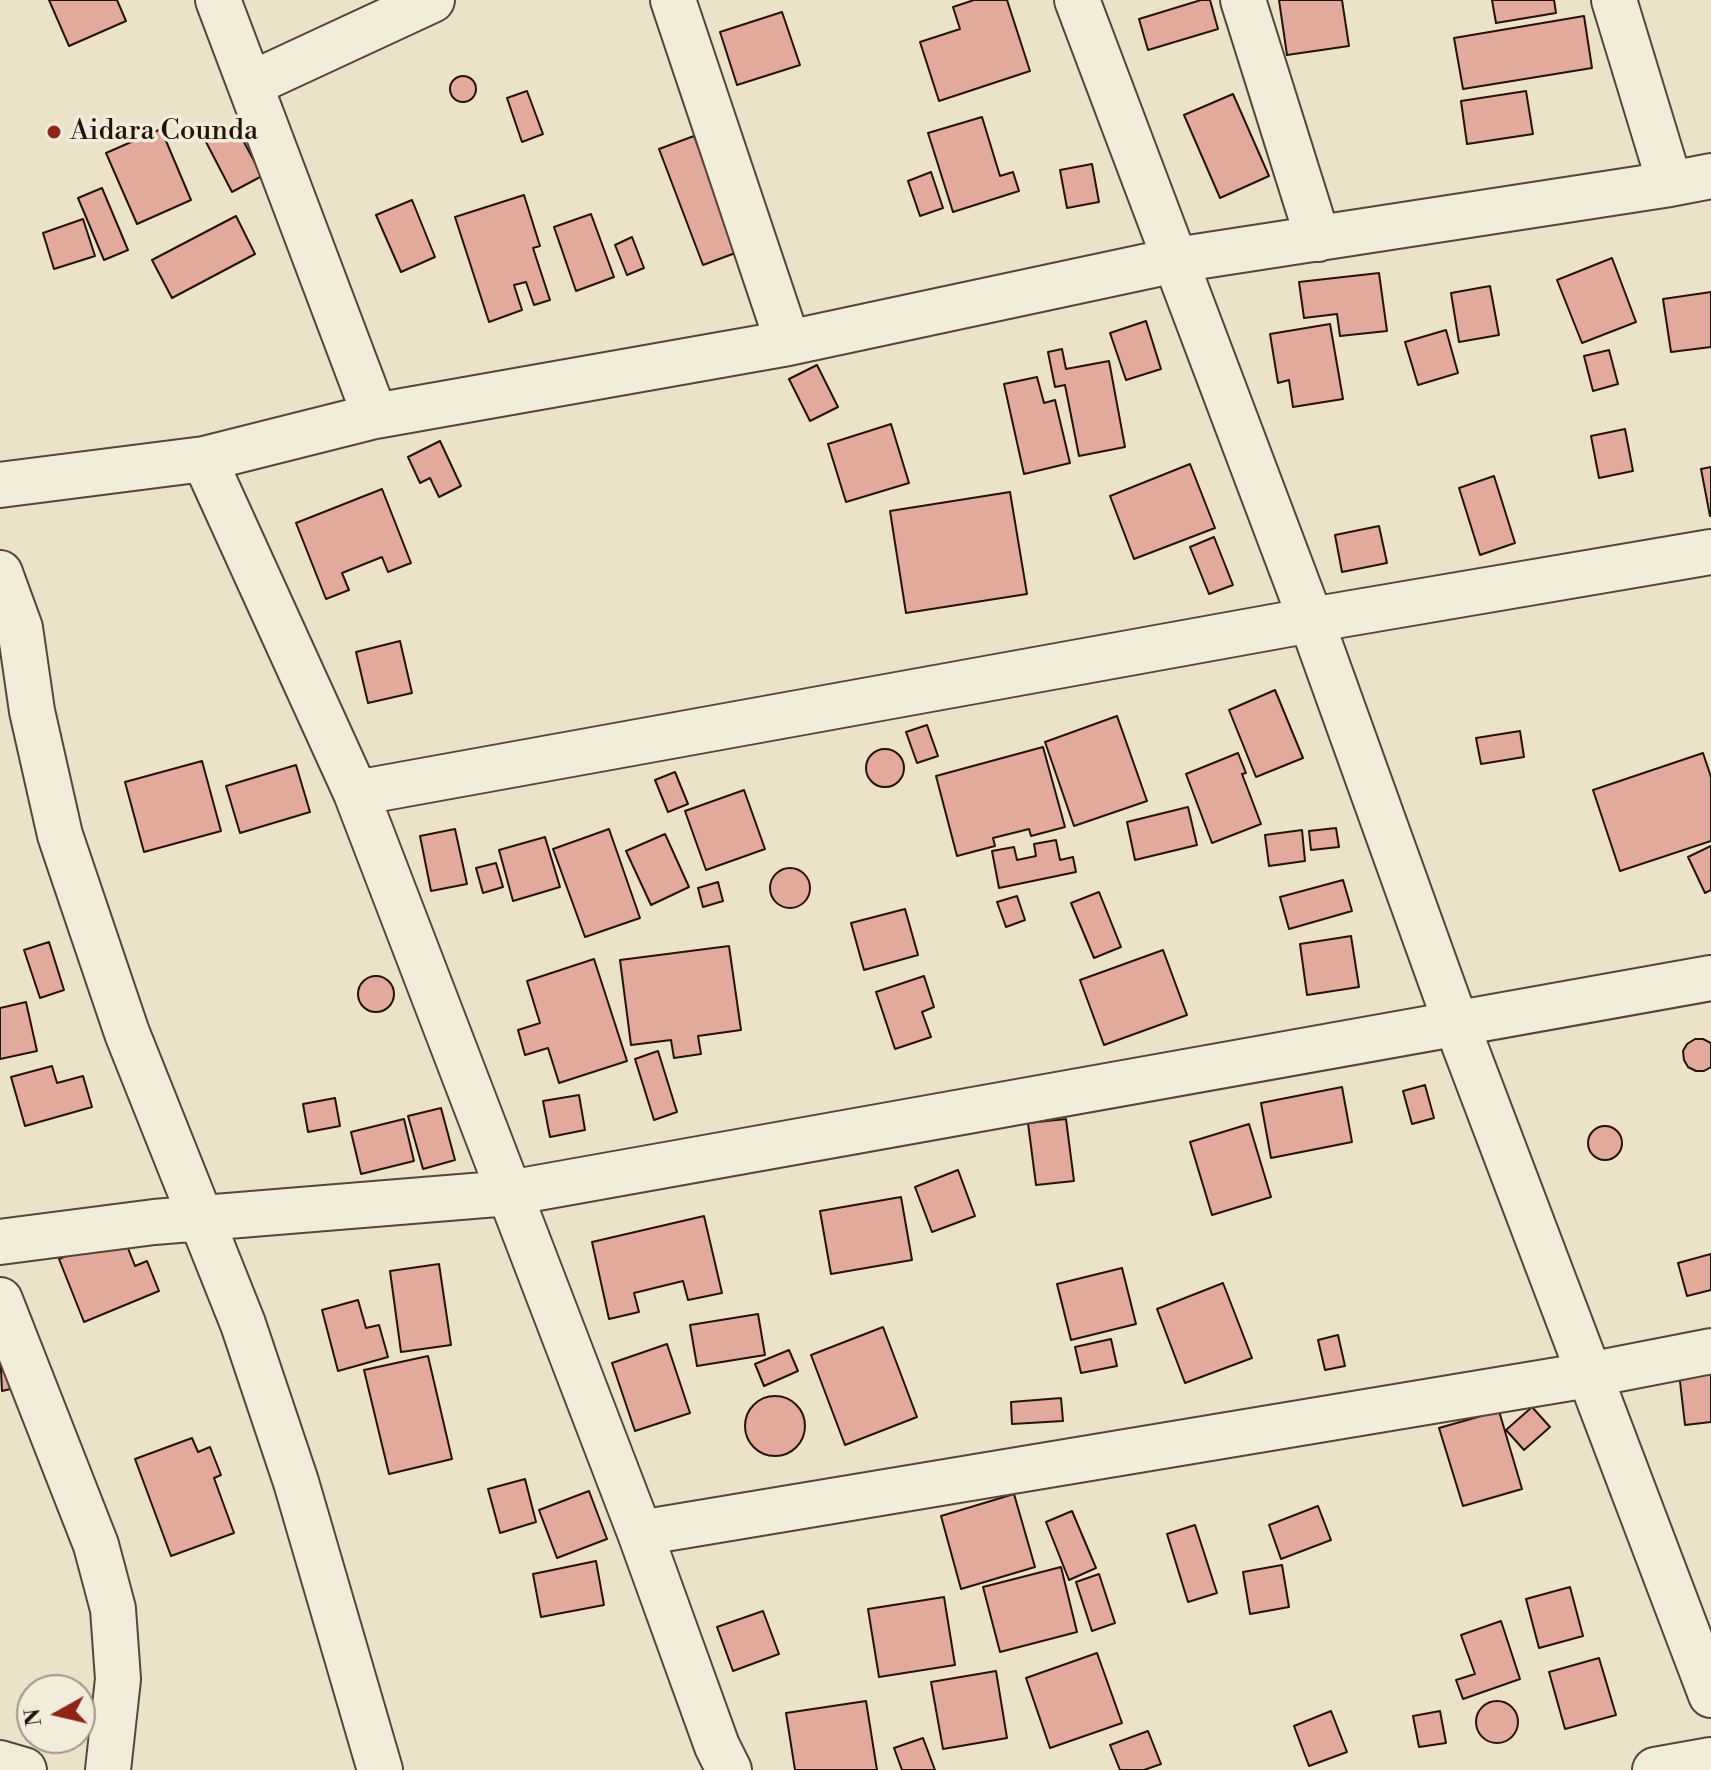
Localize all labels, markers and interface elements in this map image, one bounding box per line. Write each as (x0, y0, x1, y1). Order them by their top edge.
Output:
place label: Aidara Counda (70, 115, 258, 149)
marker: Aidara Counda (45, 123, 63, 141)
north arrow (16, 1674, 96, 1754)
text: N (19, 1707, 48, 1728)

